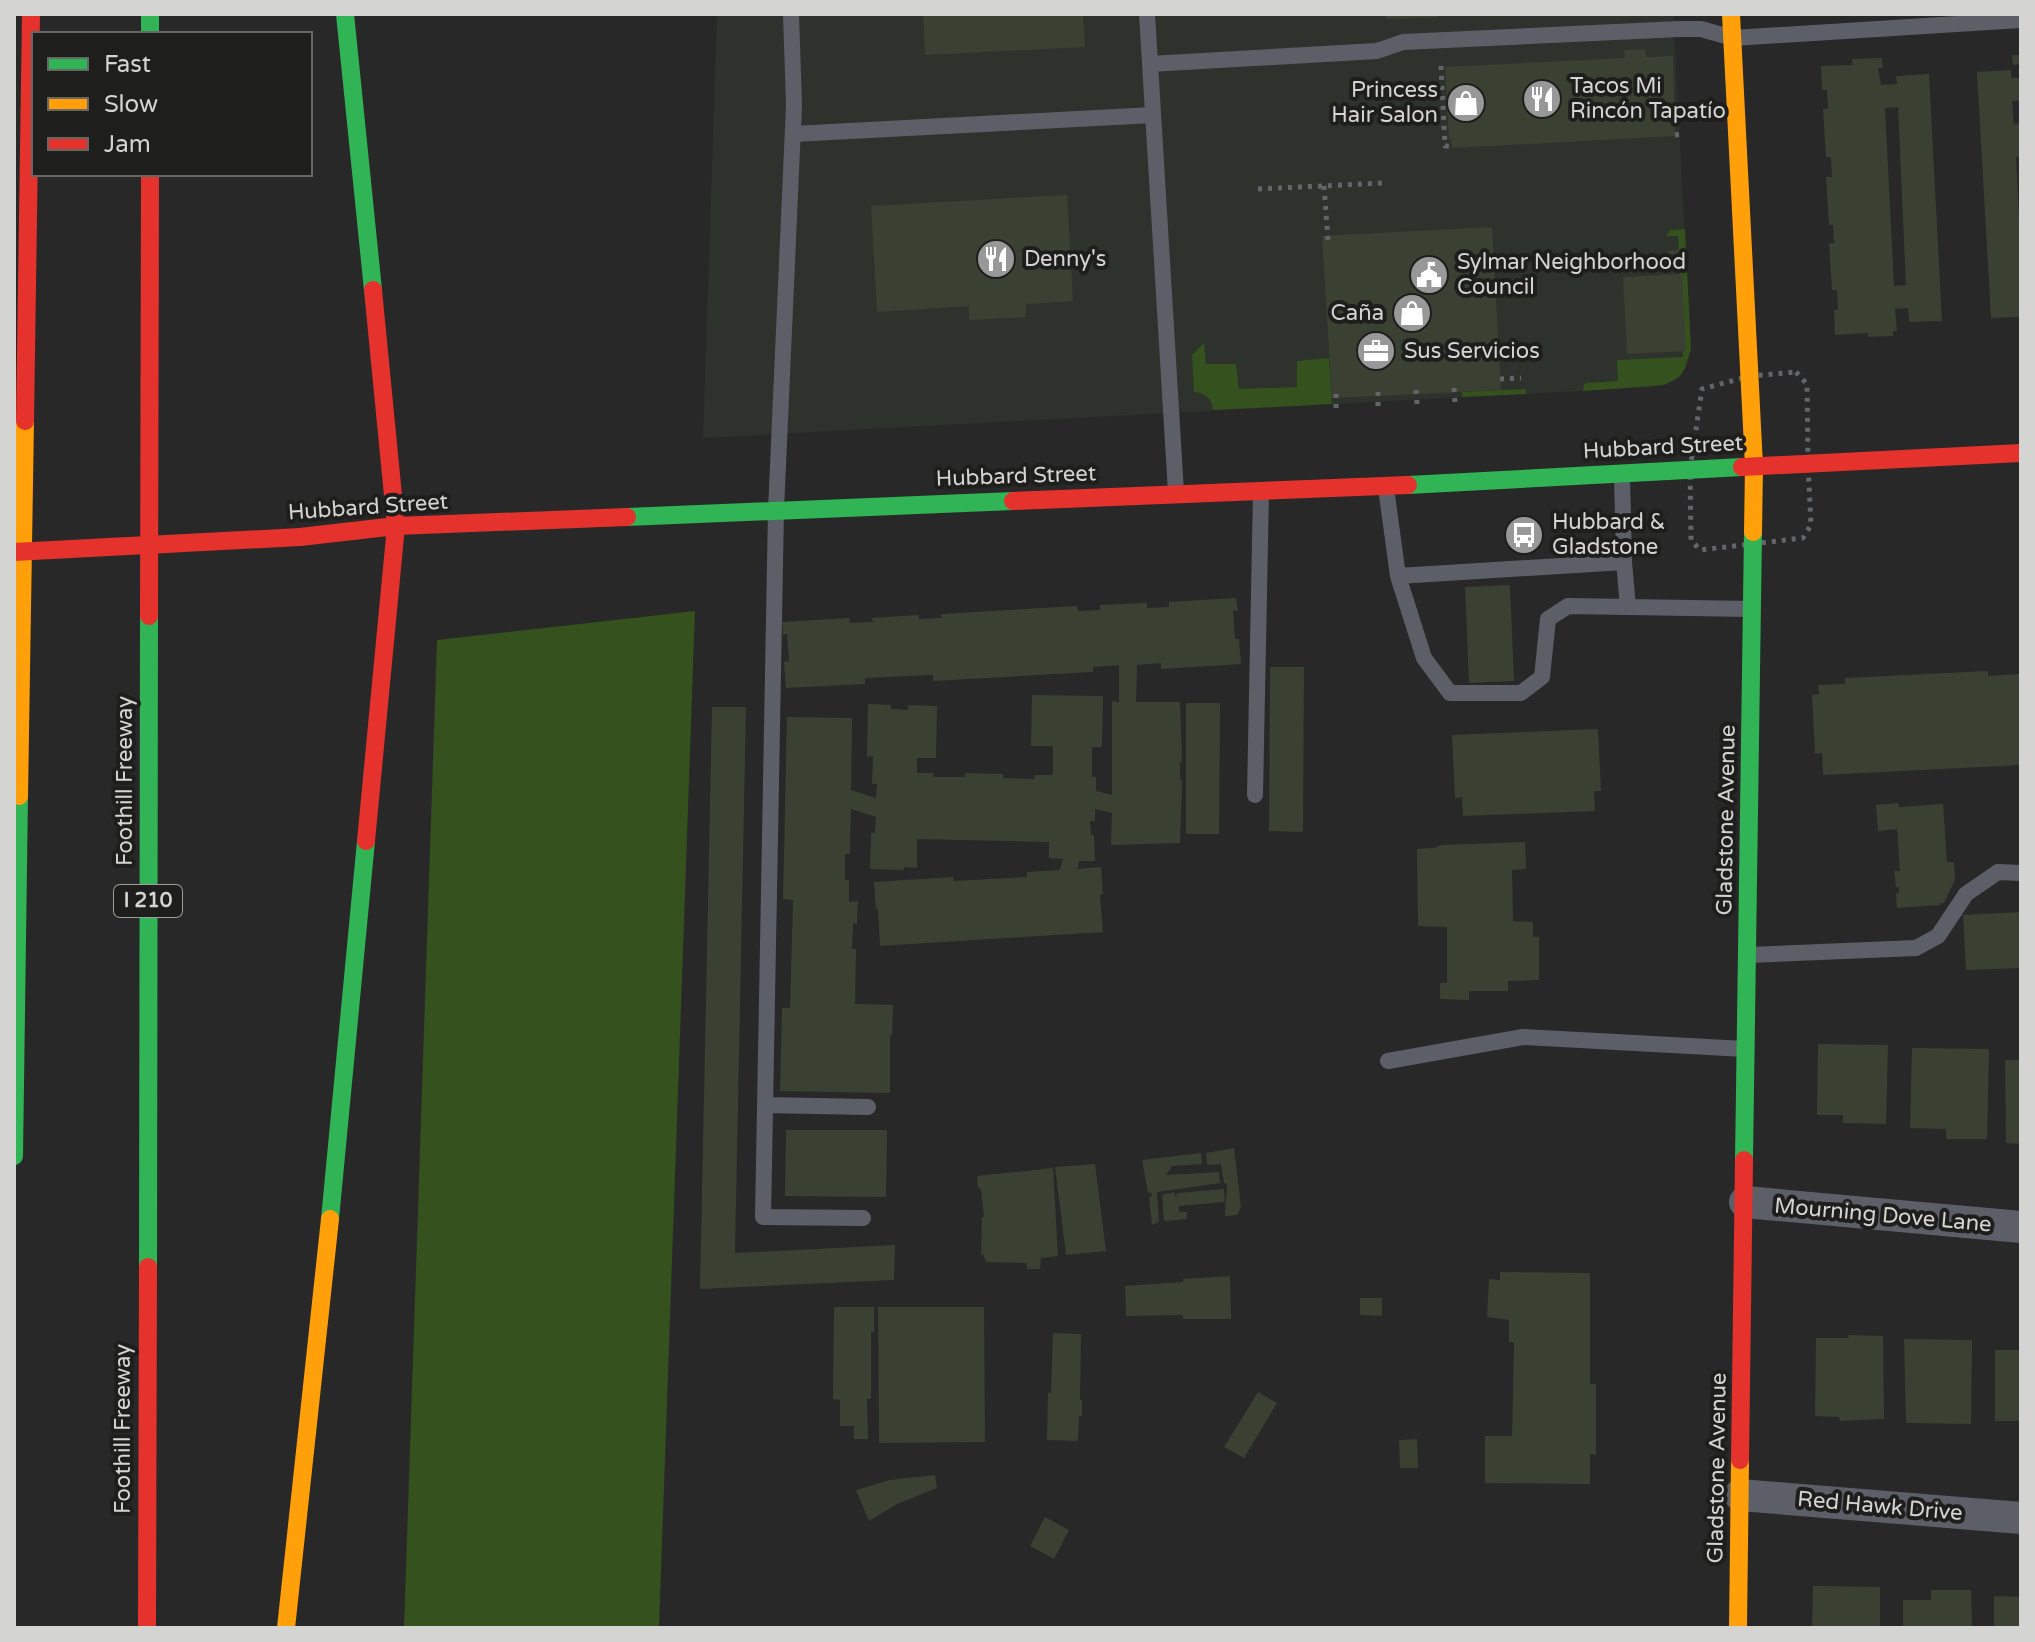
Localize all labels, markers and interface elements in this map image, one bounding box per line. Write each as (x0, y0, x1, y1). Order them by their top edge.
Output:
legend (32, 32, 312, 176)
text: Fast (104, 50, 151, 79)
place label: Tacos Mi Rincón Tapatío (1570, 73, 1726, 124)
place label: Princess Hair Salon (1331, 77, 1438, 128)
restaurant icon: Tacos Mi Rincón Tapatío (1521, 78, 1563, 120)
shop icon: Princess Hair Salon (1445, 82, 1487, 124)
text: Slow (104, 90, 158, 119)
text: Jam (104, 130, 151, 159)
restaurant icon: Denny's (975, 238, 1017, 280)
place label: Denny's (1024, 246, 1106, 272)
place label: Sylmar Neighborhood Council (1457, 249, 1686, 300)
public building icon: Sylmar Neighborhood Council (1408, 254, 1450, 296)
shop icon: Caña (1391, 292, 1433, 334)
place label: Caña (1331, 300, 1384, 326)
office icon: Sus Servicios (1355, 330, 1397, 372)
place label: Sus Servicios (1404, 338, 1540, 364)
street label: Hubbard Street (1582, 430, 1744, 464)
street label: Hubbard Street (935, 460, 1097, 492)
street label: Hubbard Street (287, 488, 449, 526)
place label: Hubbard & Gladstone (1552, 509, 1666, 560)
bus stop icon: Hubbard & Gladstone (1503, 514, 1545, 556)
street label: Foothill Freeway (112, 696, 138, 866)
street label: Gladstone Avenue (1711, 724, 1741, 916)
road number: I 210 (114, 885, 182, 917)
street label: Mourning Dove Lane (1773, 1193, 1993, 1237)
street label: Foothill Freeway (110, 1344, 136, 1514)
street label: Gladstone Avenue (1702, 1372, 1732, 1564)
street label: Red Hawk Drive (1796, 1486, 1964, 1526)

